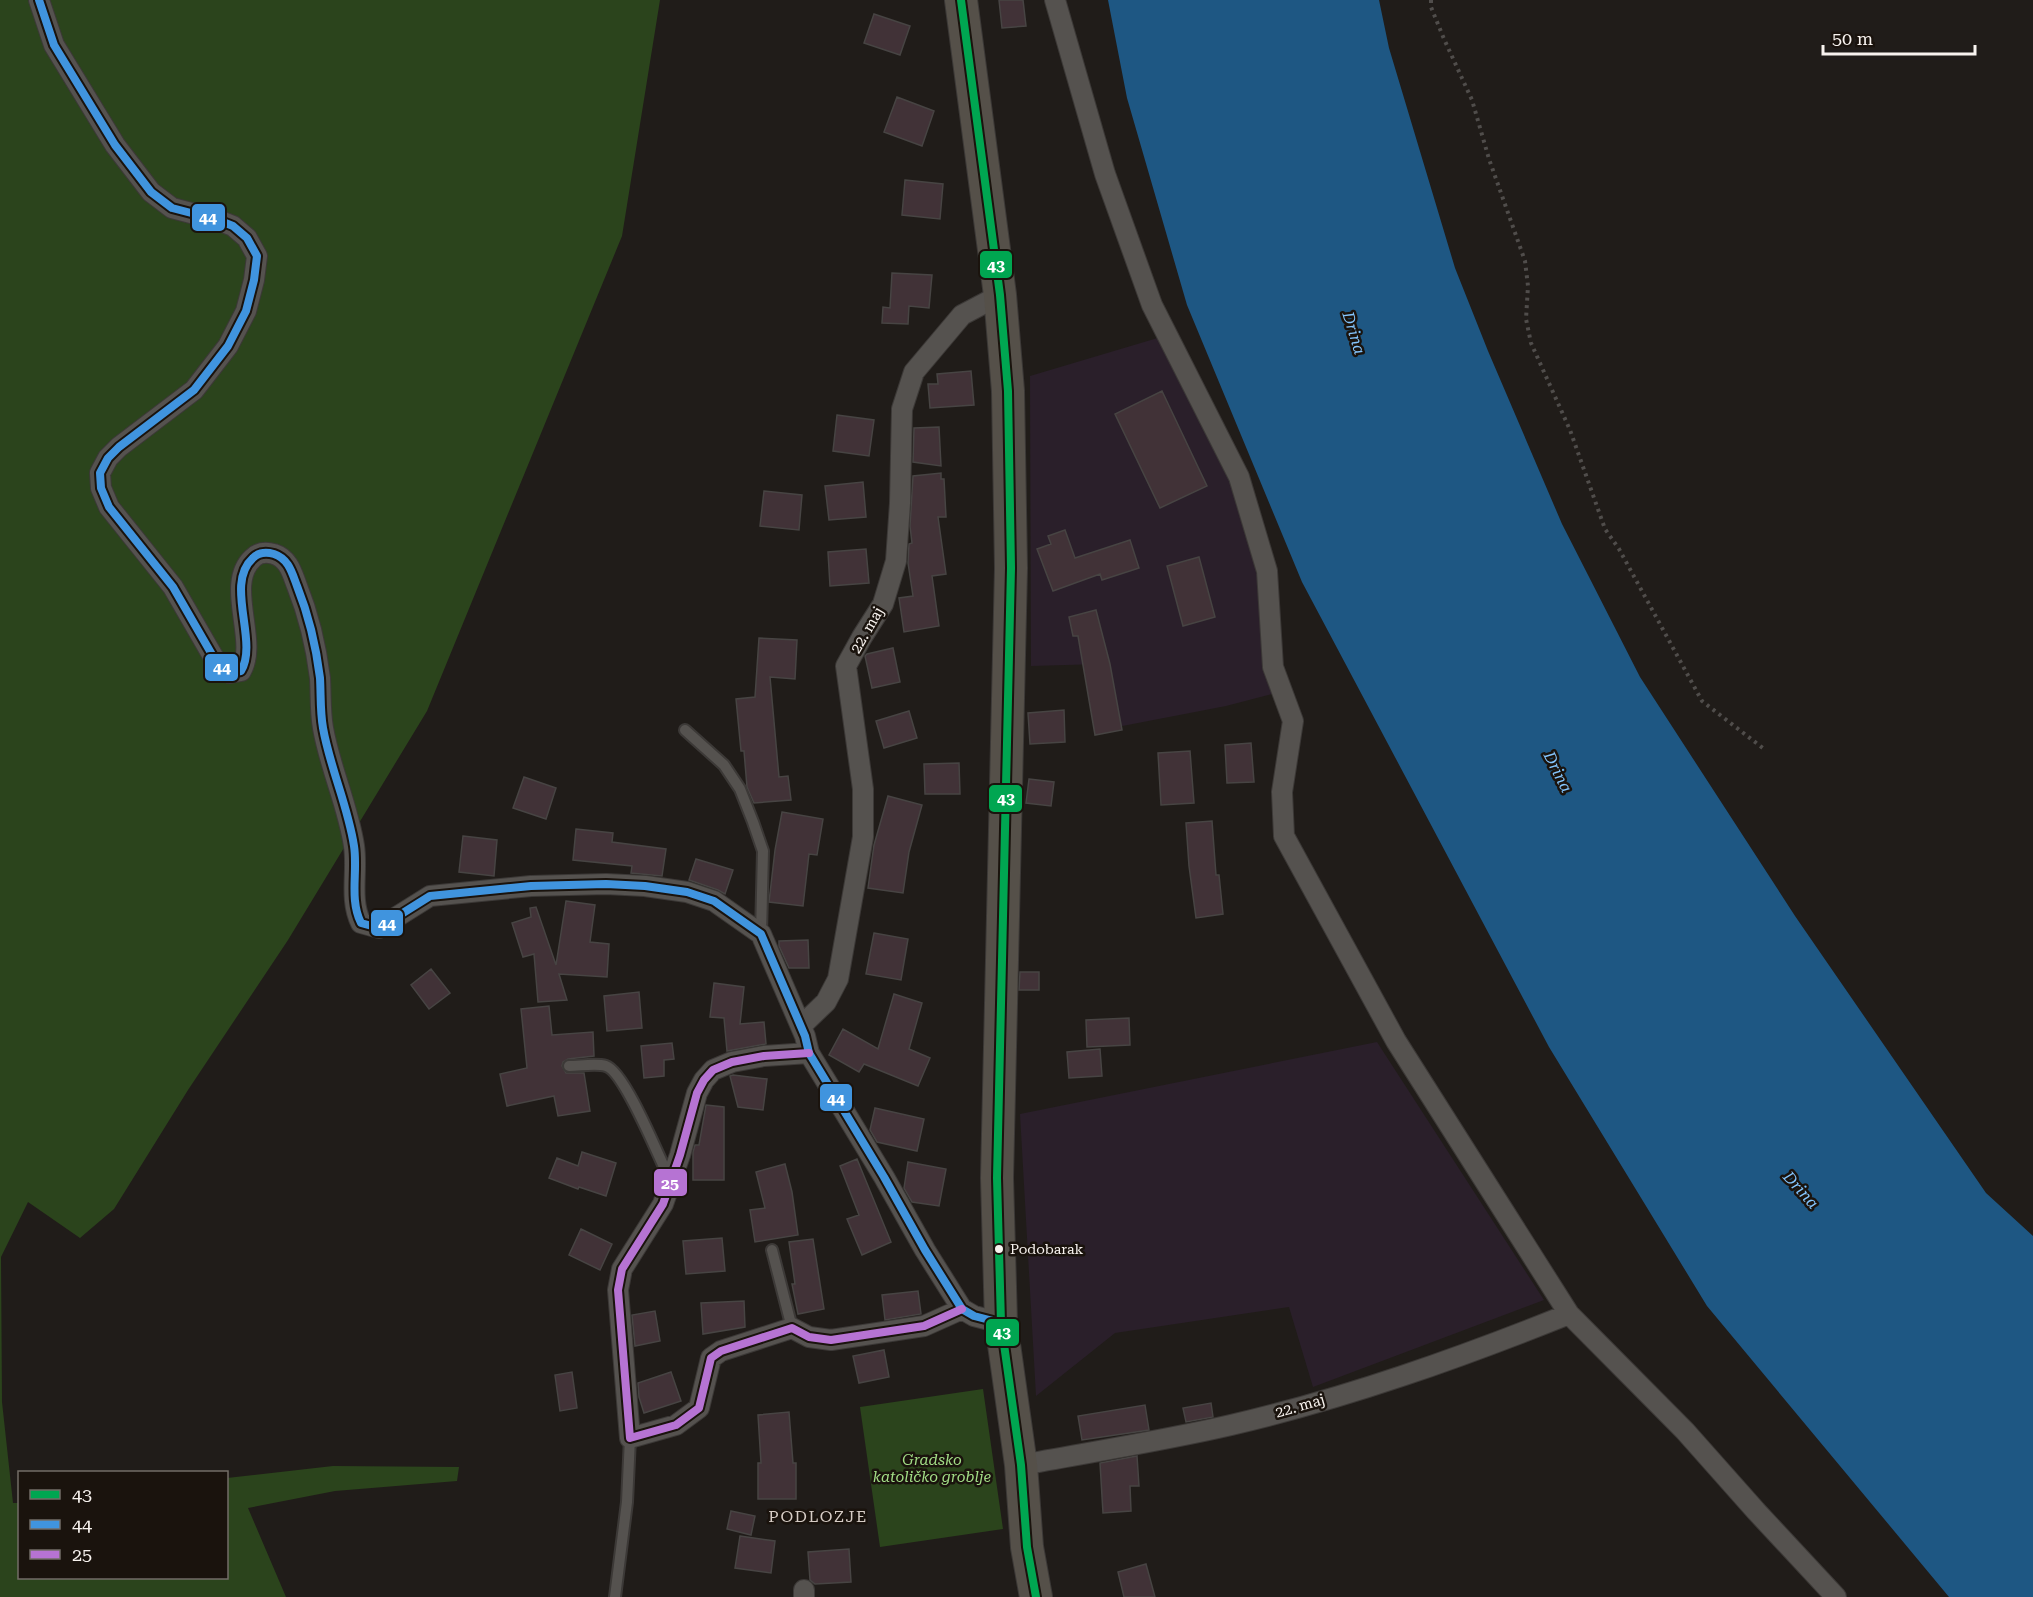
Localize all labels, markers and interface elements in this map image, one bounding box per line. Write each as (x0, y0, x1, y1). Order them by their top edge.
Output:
scale bar (1823, 18, 1974, 56)
text: 50 m (1832, 28, 1873, 49)
line badge: 44 (191, 203, 226, 232)
text: 44 (199, 208, 217, 227)
line badge: 43 (979, 250, 1013, 279)
text: 43 (987, 256, 1005, 275)
water label: Drina (1338, 308, 1370, 357)
street label: 22. maj (847, 604, 887, 656)
line badge: 44 (204, 653, 239, 682)
text: 44 (213, 658, 231, 677)
water label: Drina (1539, 747, 1577, 796)
line badge: 43 (988, 784, 1023, 813)
text: 43 (997, 789, 1015, 808)
line badge: 44 (370, 909, 404, 937)
text: 44 (378, 914, 396, 933)
line badge: 44 (819, 1083, 853, 1112)
text: 44 (827, 1089, 845, 1108)
water label: Drina (1779, 1167, 1823, 1213)
line badge: 25 (653, 1168, 688, 1197)
text: 25 (661, 1174, 679, 1193)
place label: Podobarak (1010, 1241, 1084, 1257)
marker: Podobarak (993, 1243, 1005, 1255)
line badge: 43 (985, 1318, 1020, 1347)
text: 43 (993, 1323, 1011, 1342)
street label: 22. maj (1273, 1390, 1327, 1422)
park label: Gradsko katoličko groblje (873, 1451, 992, 1486)
legend (18, 1471, 228, 1579)
text: 43 (72, 1484, 92, 1505)
district label: PODLOZJE (768, 1507, 868, 1526)
text: 44 (72, 1514, 92, 1535)
text: 25 (72, 1544, 92, 1565)

